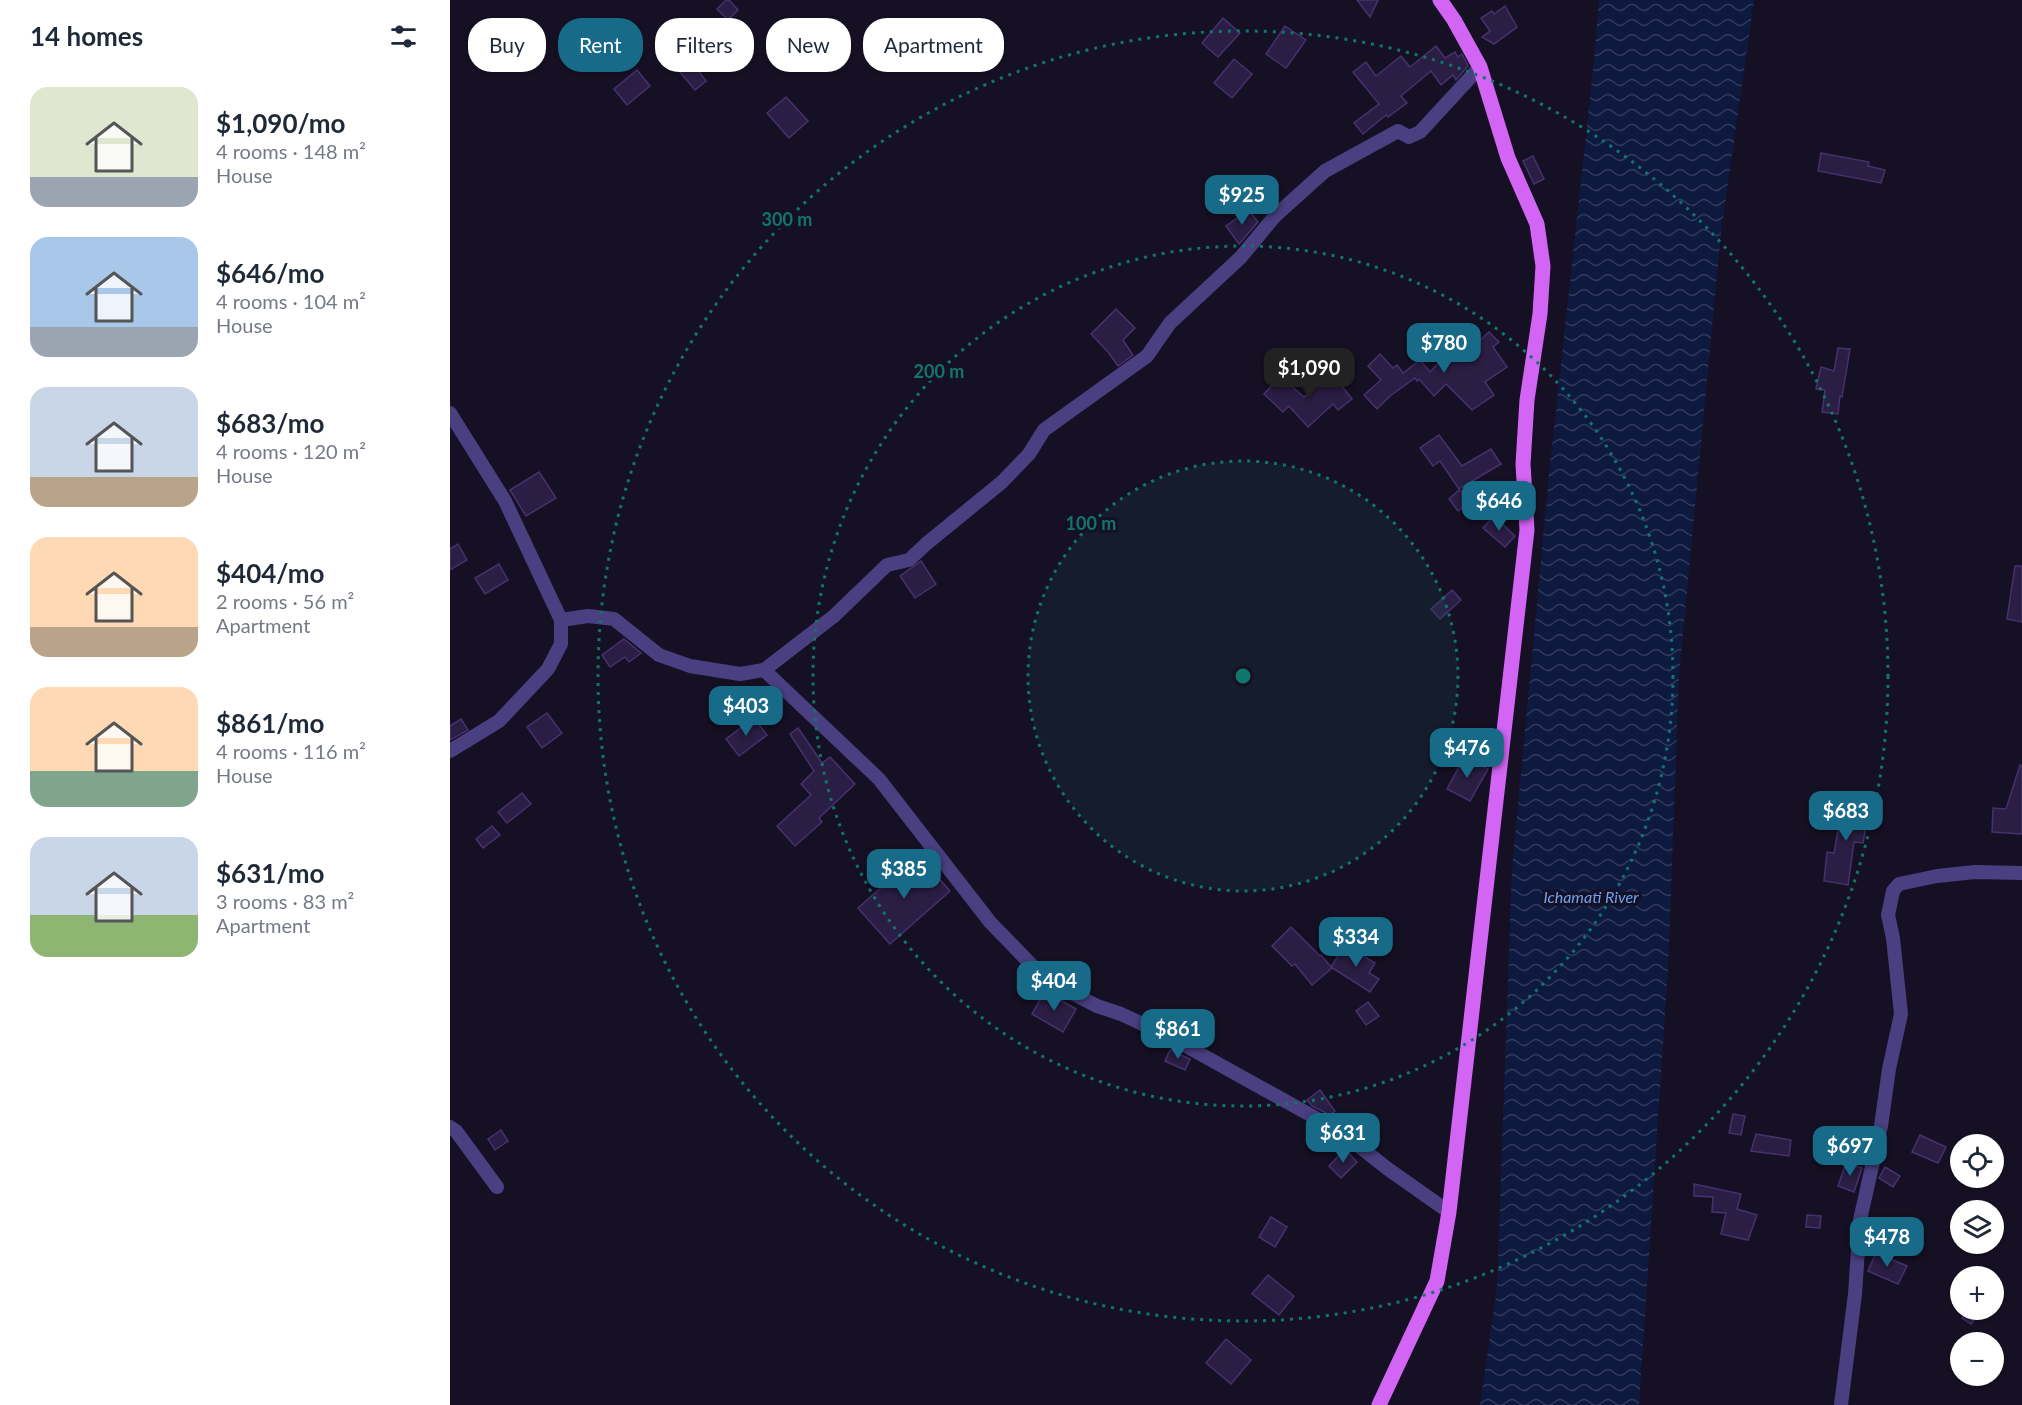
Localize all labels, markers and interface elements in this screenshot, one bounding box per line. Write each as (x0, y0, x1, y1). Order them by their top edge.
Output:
chip: Buy (468, 18, 546, 72)
chip: Rent (558, 18, 643, 72)
chip: Filters (655, 18, 754, 72)
chip: New (766, 18, 851, 72)
chip: Apartment (863, 18, 1004, 72)
text: 14 homes (30, 20, 143, 52)
icon: filters (387, 20, 420, 53)
text: $1,090/mo (216, 107, 346, 139)
icon: home (78, 111, 150, 183)
text: 4 rooms · 148 m² (216, 139, 366, 163)
text: House (216, 163, 273, 187)
pin: $925 (1206, 175, 1278, 226)
text: $925 (1219, 182, 1265, 206)
text: 300 m (762, 208, 812, 230)
text: $646/mo (216, 257, 324, 289)
icon: home (78, 261, 150, 333)
text: 4 rooms · 104 m² (216, 289, 366, 313)
text: House (216, 313, 273, 337)
pin: $780 (1408, 323, 1480, 374)
text: $780 (1421, 330, 1467, 354)
pin: $1,090 (1260, 348, 1358, 399)
text: $1,090 (1278, 355, 1340, 379)
text: 200 m (914, 360, 964, 382)
text: $683/mo (216, 407, 324, 439)
icon: home (78, 411, 150, 483)
text: 4 rooms · 120 m² (216, 439, 366, 463)
text: House (216, 463, 273, 487)
pin: $646 (1463, 481, 1535, 532)
text: $646 (1476, 488, 1522, 512)
text: 100 m (1066, 512, 1116, 534)
text: $404/mo (216, 557, 324, 589)
icon: home (78, 561, 150, 633)
text: 2 rooms · 56 m² (216, 589, 354, 613)
text: Apartment (216, 613, 310, 637)
centre of rings (1233, 666, 1253, 686)
pin: $403 (710, 686, 782, 737)
text: $403 (723, 693, 769, 717)
text: $861/mo (216, 707, 324, 739)
icon: home (78, 711, 150, 783)
pin: $476 (1431, 728, 1503, 779)
text: $476 (1444, 735, 1490, 759)
text: 4 rooms · 116 m² (216, 739, 366, 763)
text: House (216, 763, 273, 787)
pin: $683 (1810, 791, 1882, 842)
text: $683 (1823, 798, 1869, 822)
pin: $385 (868, 849, 940, 900)
text: $385 (881, 856, 927, 880)
text: $631/mo (216, 857, 324, 889)
icon: home (78, 861, 150, 933)
water label: Ichamati River (1543, 887, 1639, 906)
text: 3 rooms · 83 m² (216, 889, 354, 913)
text: Apartment (216, 913, 310, 937)
pin: $334 (1320, 917, 1392, 968)
text: $334 (1333, 924, 1379, 948)
pin: $404 (1018, 961, 1090, 1012)
text: $404 (1031, 968, 1077, 992)
pin: $861 (1142, 1009, 1214, 1060)
text: $861 (1155, 1016, 1201, 1040)
pin: $631 (1307, 1113, 1379, 1164)
text: $631 (1320, 1120, 1366, 1144)
pin: $697 (1814, 1126, 1886, 1177)
text: $697 (1827, 1133, 1873, 1157)
map controls (1950, 1134, 2004, 1386)
button: locate (1950, 1134, 2004, 1188)
button: layers (1950, 1200, 2004, 1254)
pin: $478 (1851, 1217, 1923, 1268)
text: $478 (1864, 1224, 1910, 1248)
button: + (1950, 1266, 2004, 1320)
button: − (1950, 1332, 2004, 1386)

